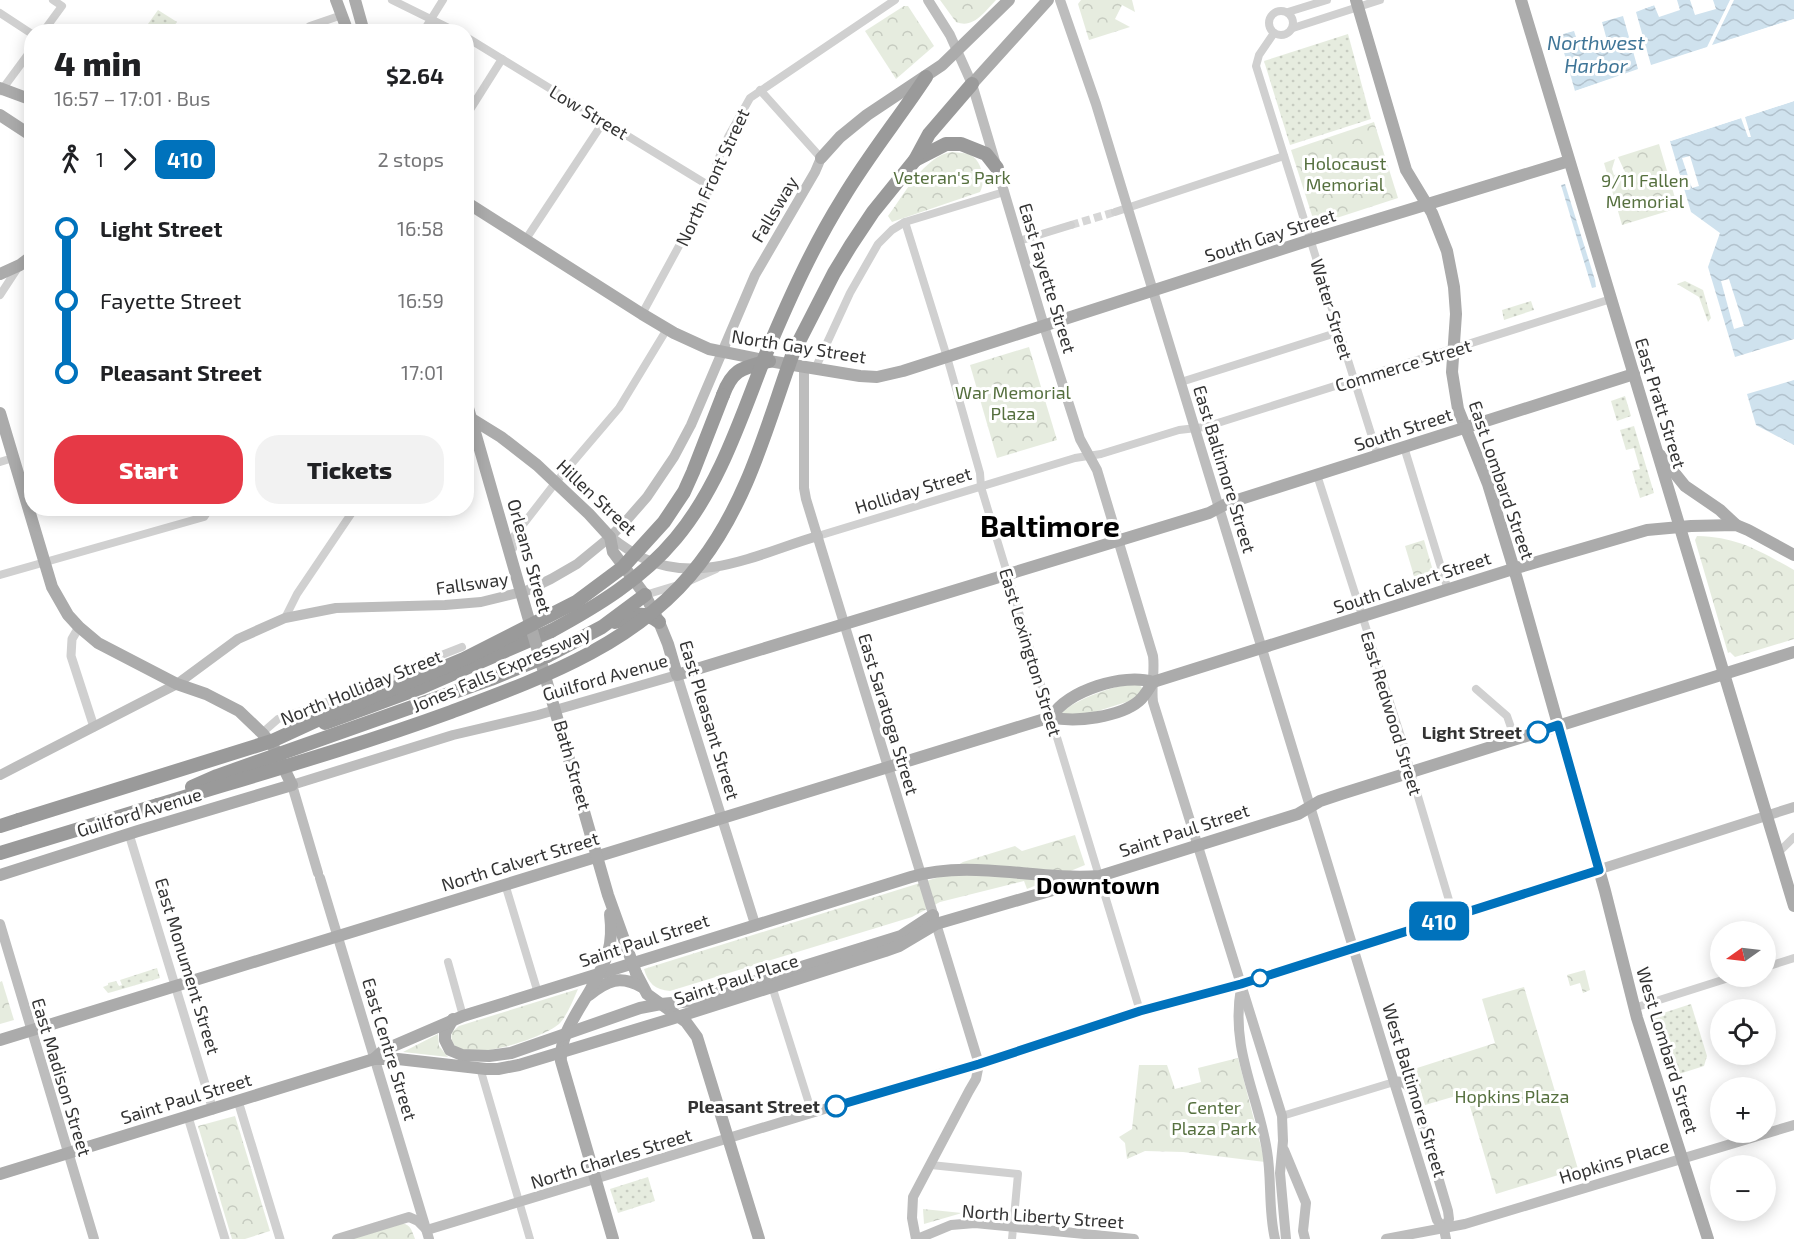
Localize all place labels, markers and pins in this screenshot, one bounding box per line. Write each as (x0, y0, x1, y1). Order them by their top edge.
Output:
place label: Light Street (1422, 721, 1523, 743)
marker: Light Street (1527, 721, 1549, 743)
unlabelled marker (1251, 969, 1269, 987)
place label: Pleasant Street (688, 1095, 821, 1117)
marker: Pleasant Street (825, 1095, 847, 1117)

